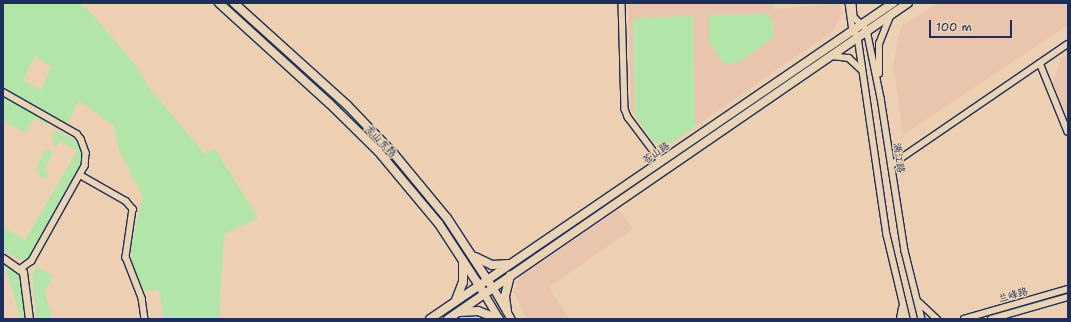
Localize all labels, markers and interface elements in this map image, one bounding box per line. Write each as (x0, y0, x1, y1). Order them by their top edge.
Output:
scale bar (931, 12, 1014, 38)
text: 100 m (936, 19, 972, 35)
street label: 龙山东路 (363, 122, 399, 160)
street label: 苍山路 (640, 139, 672, 167)
street label: 满江路 (891, 142, 907, 174)
street label: 兰峰路 (997, 285, 1029, 305)

